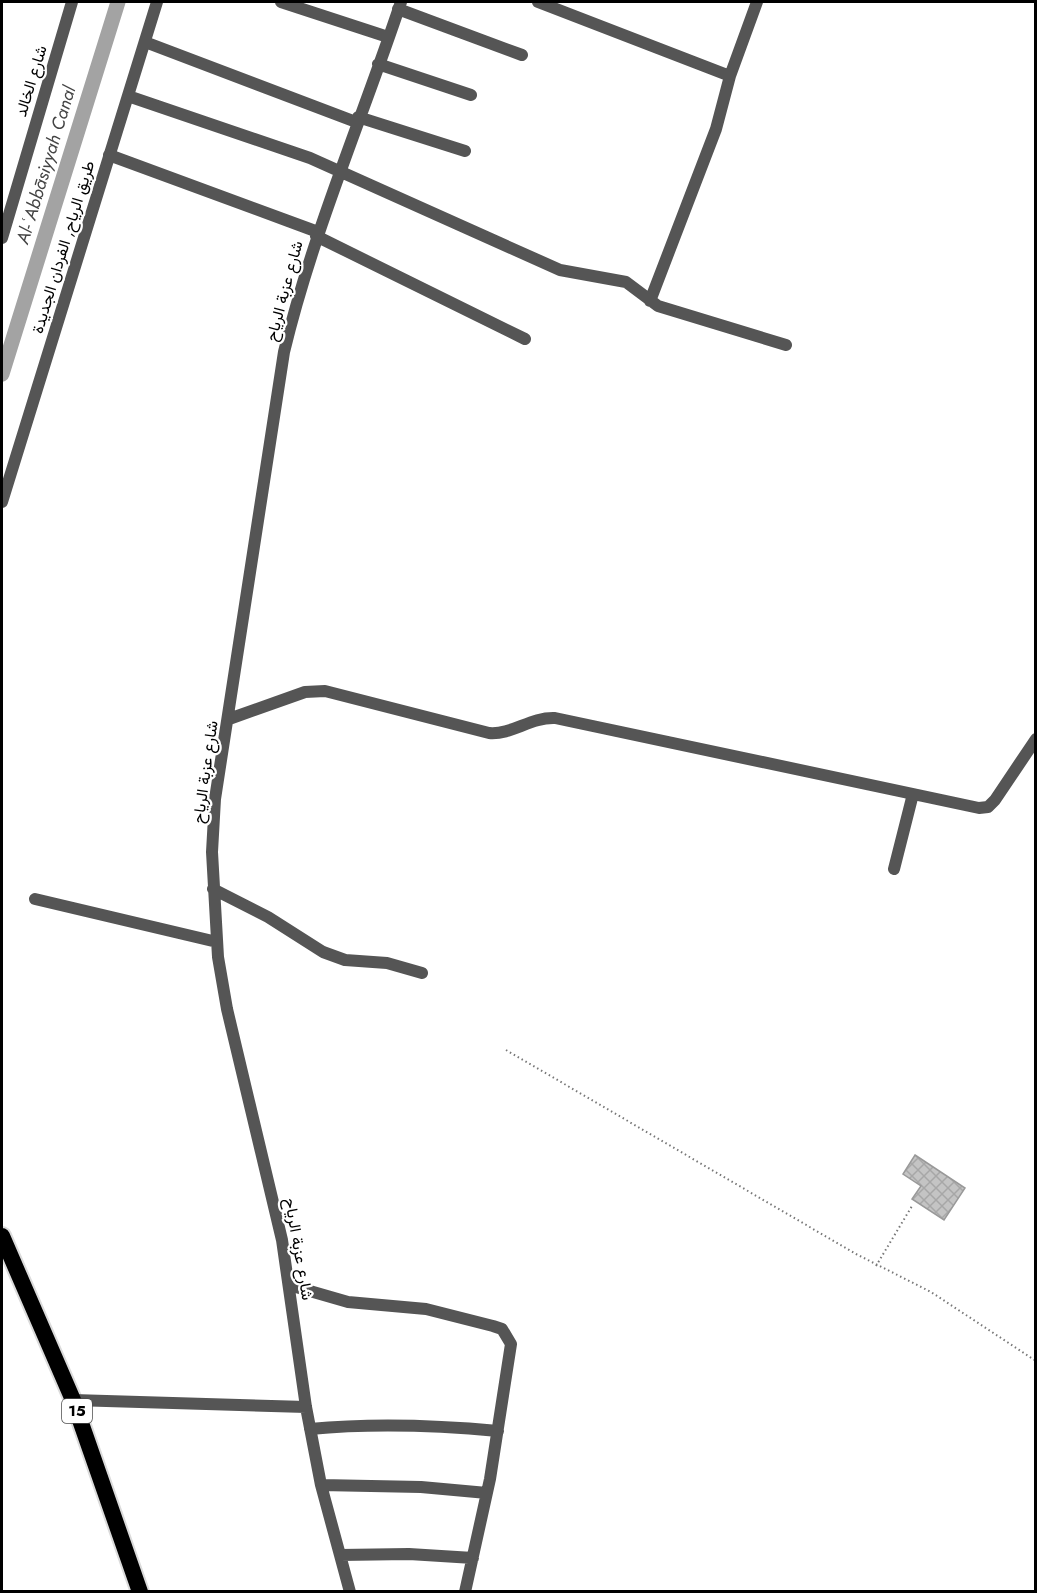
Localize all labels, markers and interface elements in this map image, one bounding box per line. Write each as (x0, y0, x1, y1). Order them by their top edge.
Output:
street label: شارع الخالد (9, 42, 53, 120)
water label: Al-ʿAbbāsiyyah Canal (9, 82, 83, 248)
street label: طريق الرياح, الفردان الجديدة (26, 158, 100, 336)
street label: شارع عزبة الرياح (260, 238, 308, 344)
street label: شارع عزبة الرياح (186, 719, 224, 825)
street label: شارع عزبة الرياح (279, 1196, 319, 1302)
road number: 15 (62, 1399, 92, 1423)

